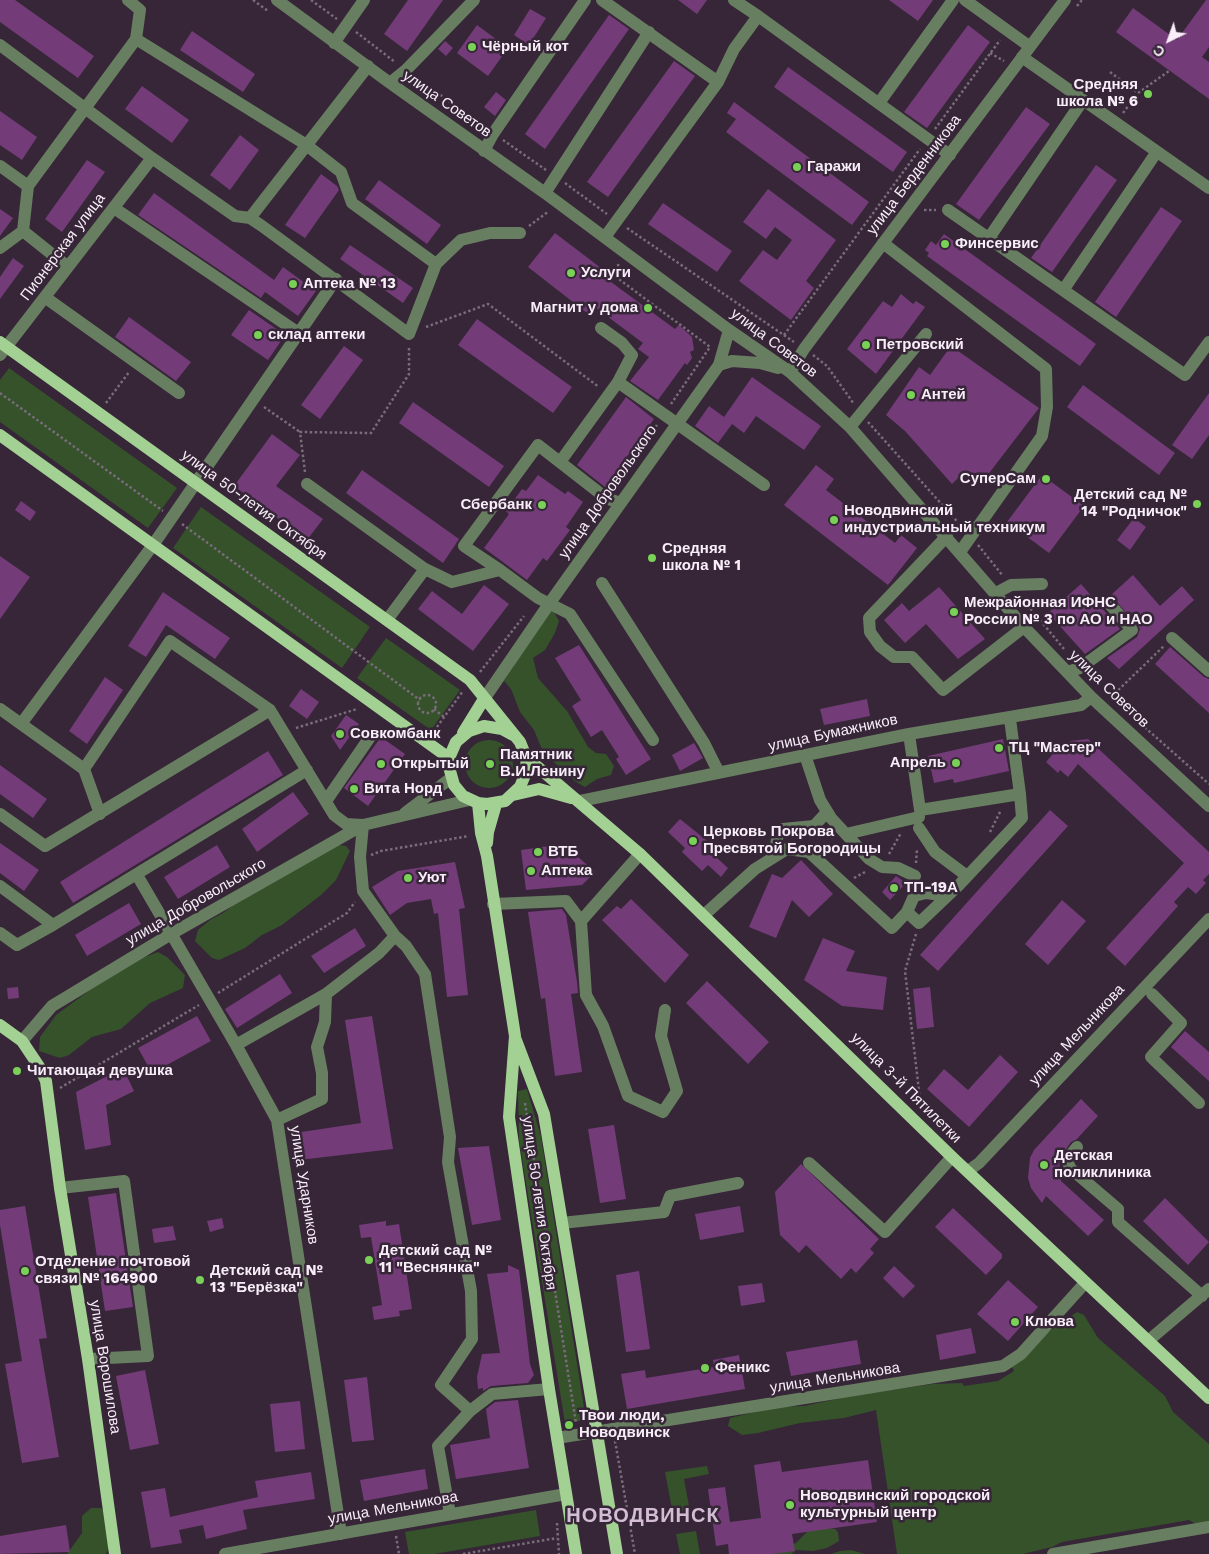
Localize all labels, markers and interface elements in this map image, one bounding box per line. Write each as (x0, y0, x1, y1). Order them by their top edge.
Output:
north arrow (1144, 15, 1194, 65)
place label: Чёрный кот (482, 38, 569, 56)
marker: Чёрный кот (466, 41, 478, 53)
text: С (1150, 42, 1168, 60)
street label: улица Советов (399, 67, 495, 141)
place label: Средняя школа № 6 (1056, 76, 1138, 111)
marker: Средняя школа № 6 (1142, 88, 1154, 100)
street label: улица Берденникова (863, 111, 965, 239)
place label: Гаражи (807, 158, 861, 176)
marker: Гаражи (791, 161, 803, 173)
street label: Пионерская улица (17, 190, 109, 304)
place label: Финсервис (955, 235, 1039, 253)
marker: Финсервис (939, 238, 951, 250)
place label: Услуги (581, 264, 631, 282)
marker: Услуги (565, 267, 577, 279)
place label: Аптека № 13 (303, 275, 396, 293)
marker: Аптека № 13 (287, 278, 299, 290)
place label: Магнит у дома (530, 299, 638, 317)
marker: Магнит у дома (642, 302, 654, 314)
street label: улица Советов (727, 304, 821, 382)
place label: склад аптеки (268, 326, 366, 344)
marker: склад аптеки (252, 329, 264, 341)
place label: Петровский (876, 336, 964, 354)
marker: Петровский (860, 339, 872, 351)
place label: Антей (921, 386, 966, 404)
marker: Антей (905, 389, 917, 401)
street label: улица Добровольского (555, 422, 661, 562)
street label: улица 50-летия Октября (178, 446, 330, 564)
place label: СуперСам (960, 470, 1036, 488)
marker: СуперСам (1040, 473, 1052, 485)
place label: Детский сад № 14 "Родничок" (1074, 486, 1187, 521)
place label: Сбербанк (460, 496, 532, 514)
marker: Детский сад № 14 "Родничок" (1191, 498, 1203, 510)
marker: Сбербанк (536, 499, 548, 511)
place label: Новодвинский индустриальный техникум (844, 502, 1045, 537)
marker: Новодвинский индустриальный техникум (828, 514, 840, 526)
place label: Средняя школа № 1 (662, 540, 741, 575)
marker: Средняя школа № 1 (646, 552, 658, 564)
place label: Межрайонная ИФНС России № 3 по АО и НАО (964, 594, 1153, 629)
marker: Межрайонная ИФНС России № 3 по АО и НАО (948, 606, 960, 618)
street label: улица Советов (1065, 646, 1153, 732)
street label: улица Бумажников (767, 711, 899, 755)
place label: Совкомбанк (350, 725, 441, 743)
marker: Совкомбанк (334, 728, 346, 740)
place label: ТЦ "Мастер" (1009, 739, 1101, 757)
marker: ТЦ "Мастер" (993, 742, 1005, 754)
place label: Памятник В.И.Ленину (500, 746, 585, 781)
place label: Апрель (890, 754, 946, 772)
place label: Открытый (391, 755, 469, 773)
marker: Апрель (950, 757, 962, 769)
marker: Открытый (375, 758, 387, 770)
marker: Памятник В.И.Ленину (484, 758, 496, 770)
place label: Вита Норд (364, 780, 442, 798)
marker: Вита Норд (348, 783, 360, 795)
place label: Церковь Покрова Пресвятой Богородицы (703, 823, 881, 858)
marker: Церковь Покрова Пресвятой Богородицы (687, 835, 699, 847)
place label: ВТБ (548, 843, 578, 861)
marker: ВТБ (532, 846, 544, 858)
street label: улица Добровольского (123, 855, 269, 949)
place label: Аптека (541, 862, 592, 880)
marker: Аптека (525, 865, 537, 877)
place label: Уют (418, 869, 447, 887)
marker: Уют (402, 872, 414, 884)
place label: ТП-19А (904, 879, 958, 897)
marker: ТП-19А (888, 882, 900, 894)
street label: улица Мельникова (1026, 981, 1128, 1089)
street label: улица 3-й Пятилетки (847, 1029, 965, 1147)
place label: Читающая девушка (27, 1062, 173, 1080)
marker: Читающая девушка (11, 1065, 23, 1077)
street label: улица 50-летия Октября (518, 1115, 560, 1291)
street label: улица Ударников (286, 1124, 322, 1246)
place label: Детская поликлиника (1054, 1147, 1151, 1182)
marker: Детская поликлиника (1038, 1159, 1050, 1171)
place label: Детский сад № 11 "Веснянка" (379, 1242, 492, 1277)
place label: Отделение почтовой связи № 164900 (35, 1253, 191, 1288)
marker: Детский сад № 11 "Веснянка" (363, 1254, 375, 1266)
place label: Детский сад № 13 "Берёзка" (210, 1262, 323, 1297)
marker: Отделение почтовой связи № 164900 (19, 1265, 31, 1277)
marker: Детский сад № 13 "Берёзка" (194, 1274, 206, 1286)
street label: улица Ворошилова (86, 1299, 124, 1435)
place label: Клюва (1025, 1313, 1074, 1331)
marker: Клюва (1009, 1316, 1021, 1328)
place label: Феникс (715, 1359, 770, 1377)
street label: улица Мельникова (769, 1359, 901, 1397)
marker: Феникс (699, 1362, 711, 1374)
place label: Твои люди, Новодвинск (579, 1407, 670, 1442)
marker: Твои люди, Новодвинск (563, 1419, 575, 1431)
place label: Новодвинский городской культурный центр (800, 1487, 990, 1522)
street label: улица Мельникова (327, 1488, 459, 1528)
marker: Новодвинский городской культурный центр (784, 1499, 796, 1511)
district label: НОВОДВИНСК (565, 1504, 721, 1528)

